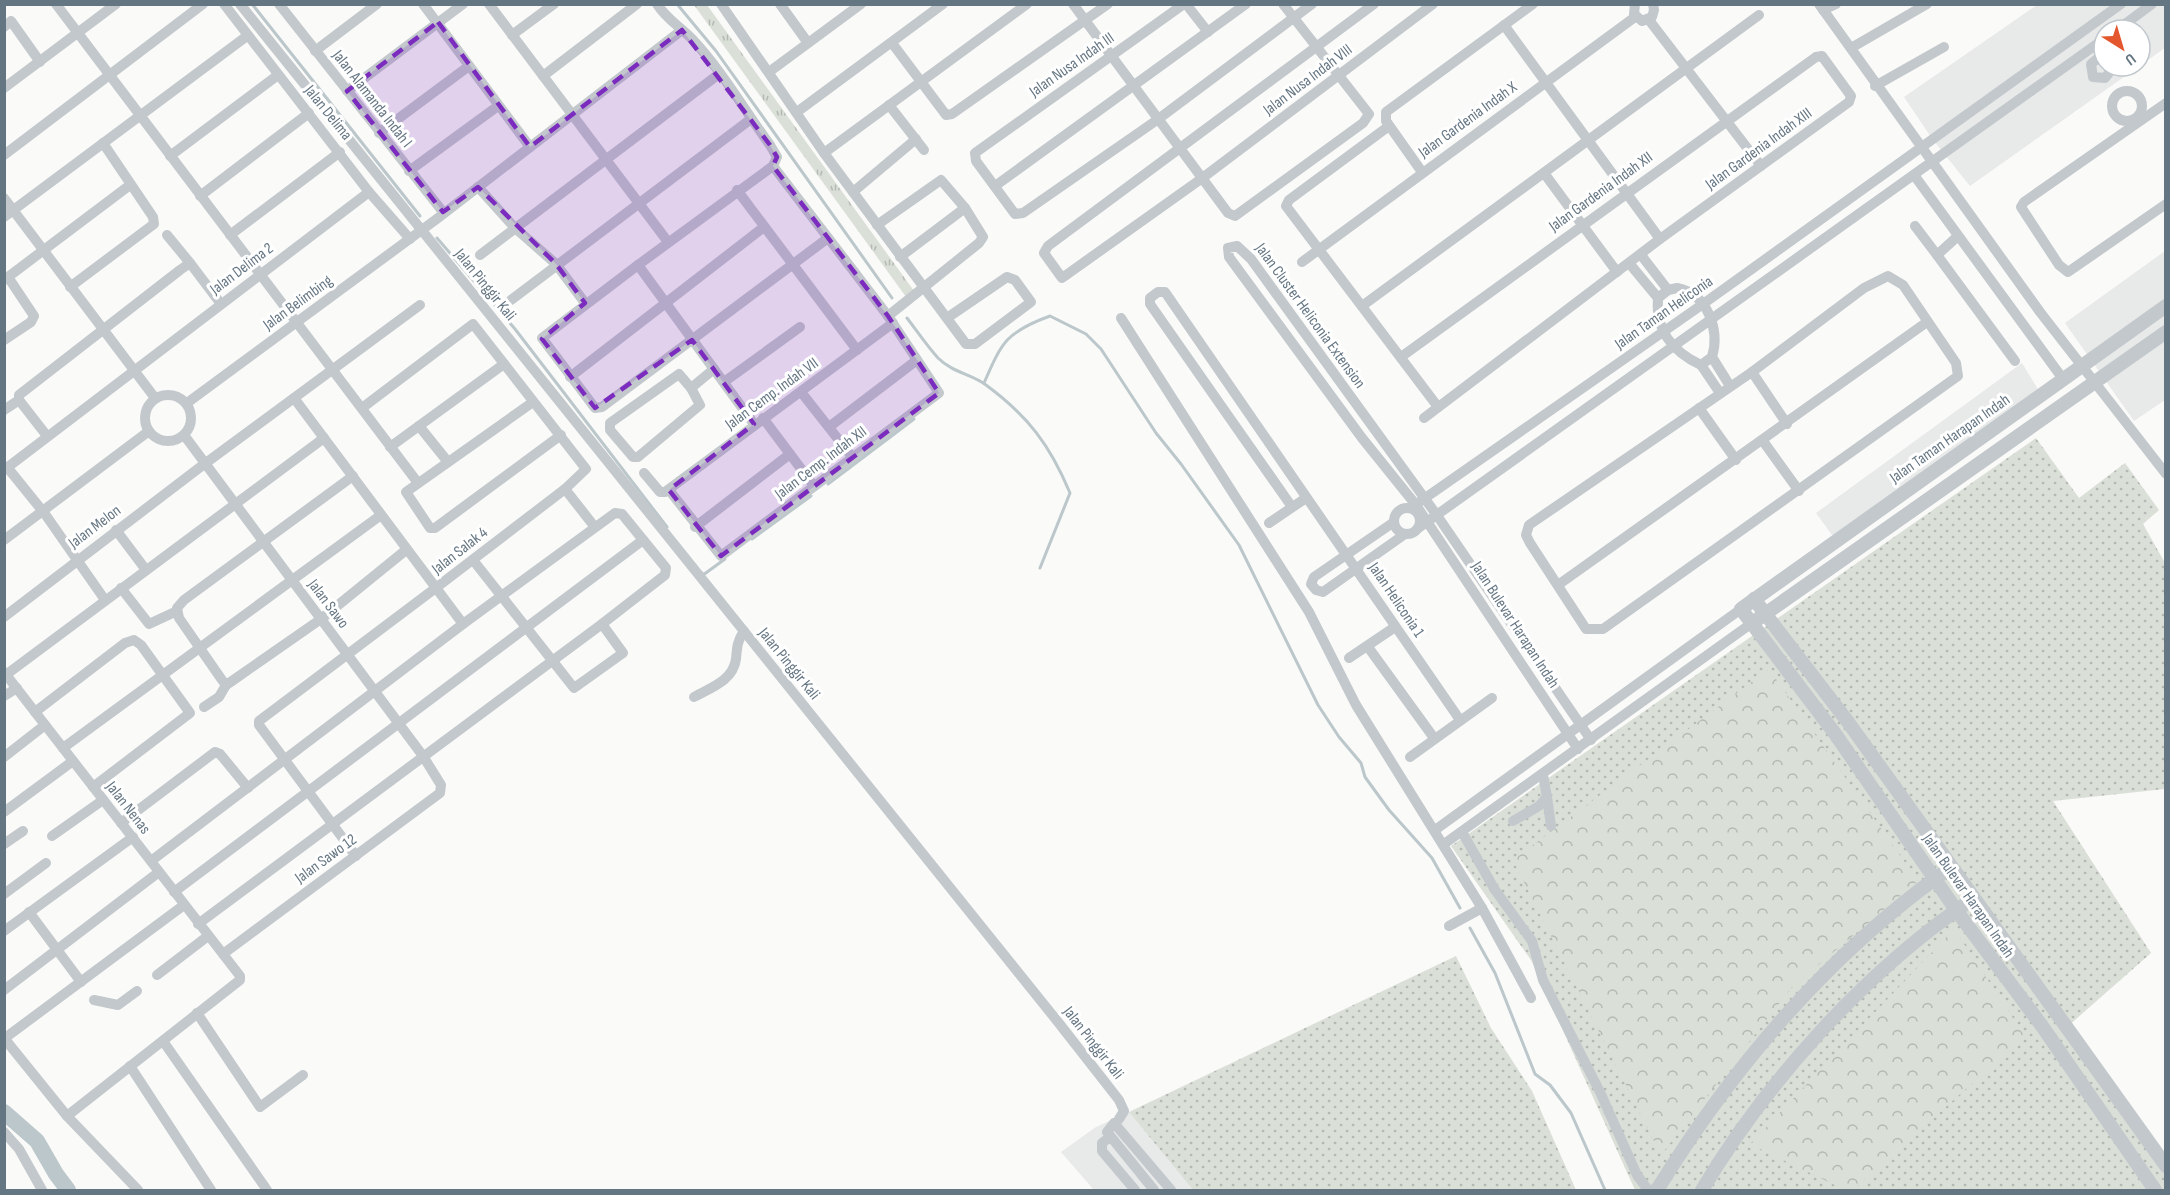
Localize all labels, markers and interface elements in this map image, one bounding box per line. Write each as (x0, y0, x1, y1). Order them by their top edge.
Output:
north arrow (2092, 18, 2152, 78)
street label: Jalan Nusa Indah III (1025, 29, 1118, 102)
street label: Jalan Nusa Indah VIII (1259, 40, 1356, 120)
street label: Jalan Alamanda Indah I (327, 46, 416, 151)
text: U (2121, 49, 2139, 69)
street label: Jalan Gardenia Indah X (1414, 78, 1521, 163)
street label: Jalan Delima (300, 81, 356, 144)
street label: Jalan Gardenia Indah XIII (1701, 104, 1816, 195)
street label: Jalan Gardenia Indah XII (1545, 148, 1657, 237)
street label: Jalan Delima 2 (206, 239, 277, 299)
street label: Jalan Cluster Heliconia Extension (1250, 239, 1369, 392)
street label: Jalan Pinggir Kali (450, 244, 520, 325)
street label: Jalan Belimbing (259, 272, 336, 335)
street label: Jalan Taman Heliconia (1611, 272, 1717, 354)
street label: Jalan Cemp. Indah VII (721, 354, 822, 435)
street label: Jalan Taman Harapan Indah (1886, 390, 2014, 488)
street label: Jalan Cemp. Indah XII (771, 422, 871, 504)
street label: Jalan Melon (64, 501, 125, 553)
street label: Jalan Salak 4 (428, 523, 492, 579)
street label: Jalan Bulevar Harapan Indah (1466, 557, 1563, 692)
street label: Jalan Heliconia 1 (1364, 558, 1428, 641)
street label: Jalan Sawo (303, 575, 353, 632)
street label: Jalan Pinggir Kali (754, 623, 824, 704)
street label: Jalan Nenas (101, 777, 155, 838)
street label: Jalan Sawo 12 (291, 830, 360, 888)
street label: Jalan Bulevar Harapan Indah (1917, 830, 2018, 962)
street label: Jalan Pinggir Kali (1058, 1002, 1127, 1083)

